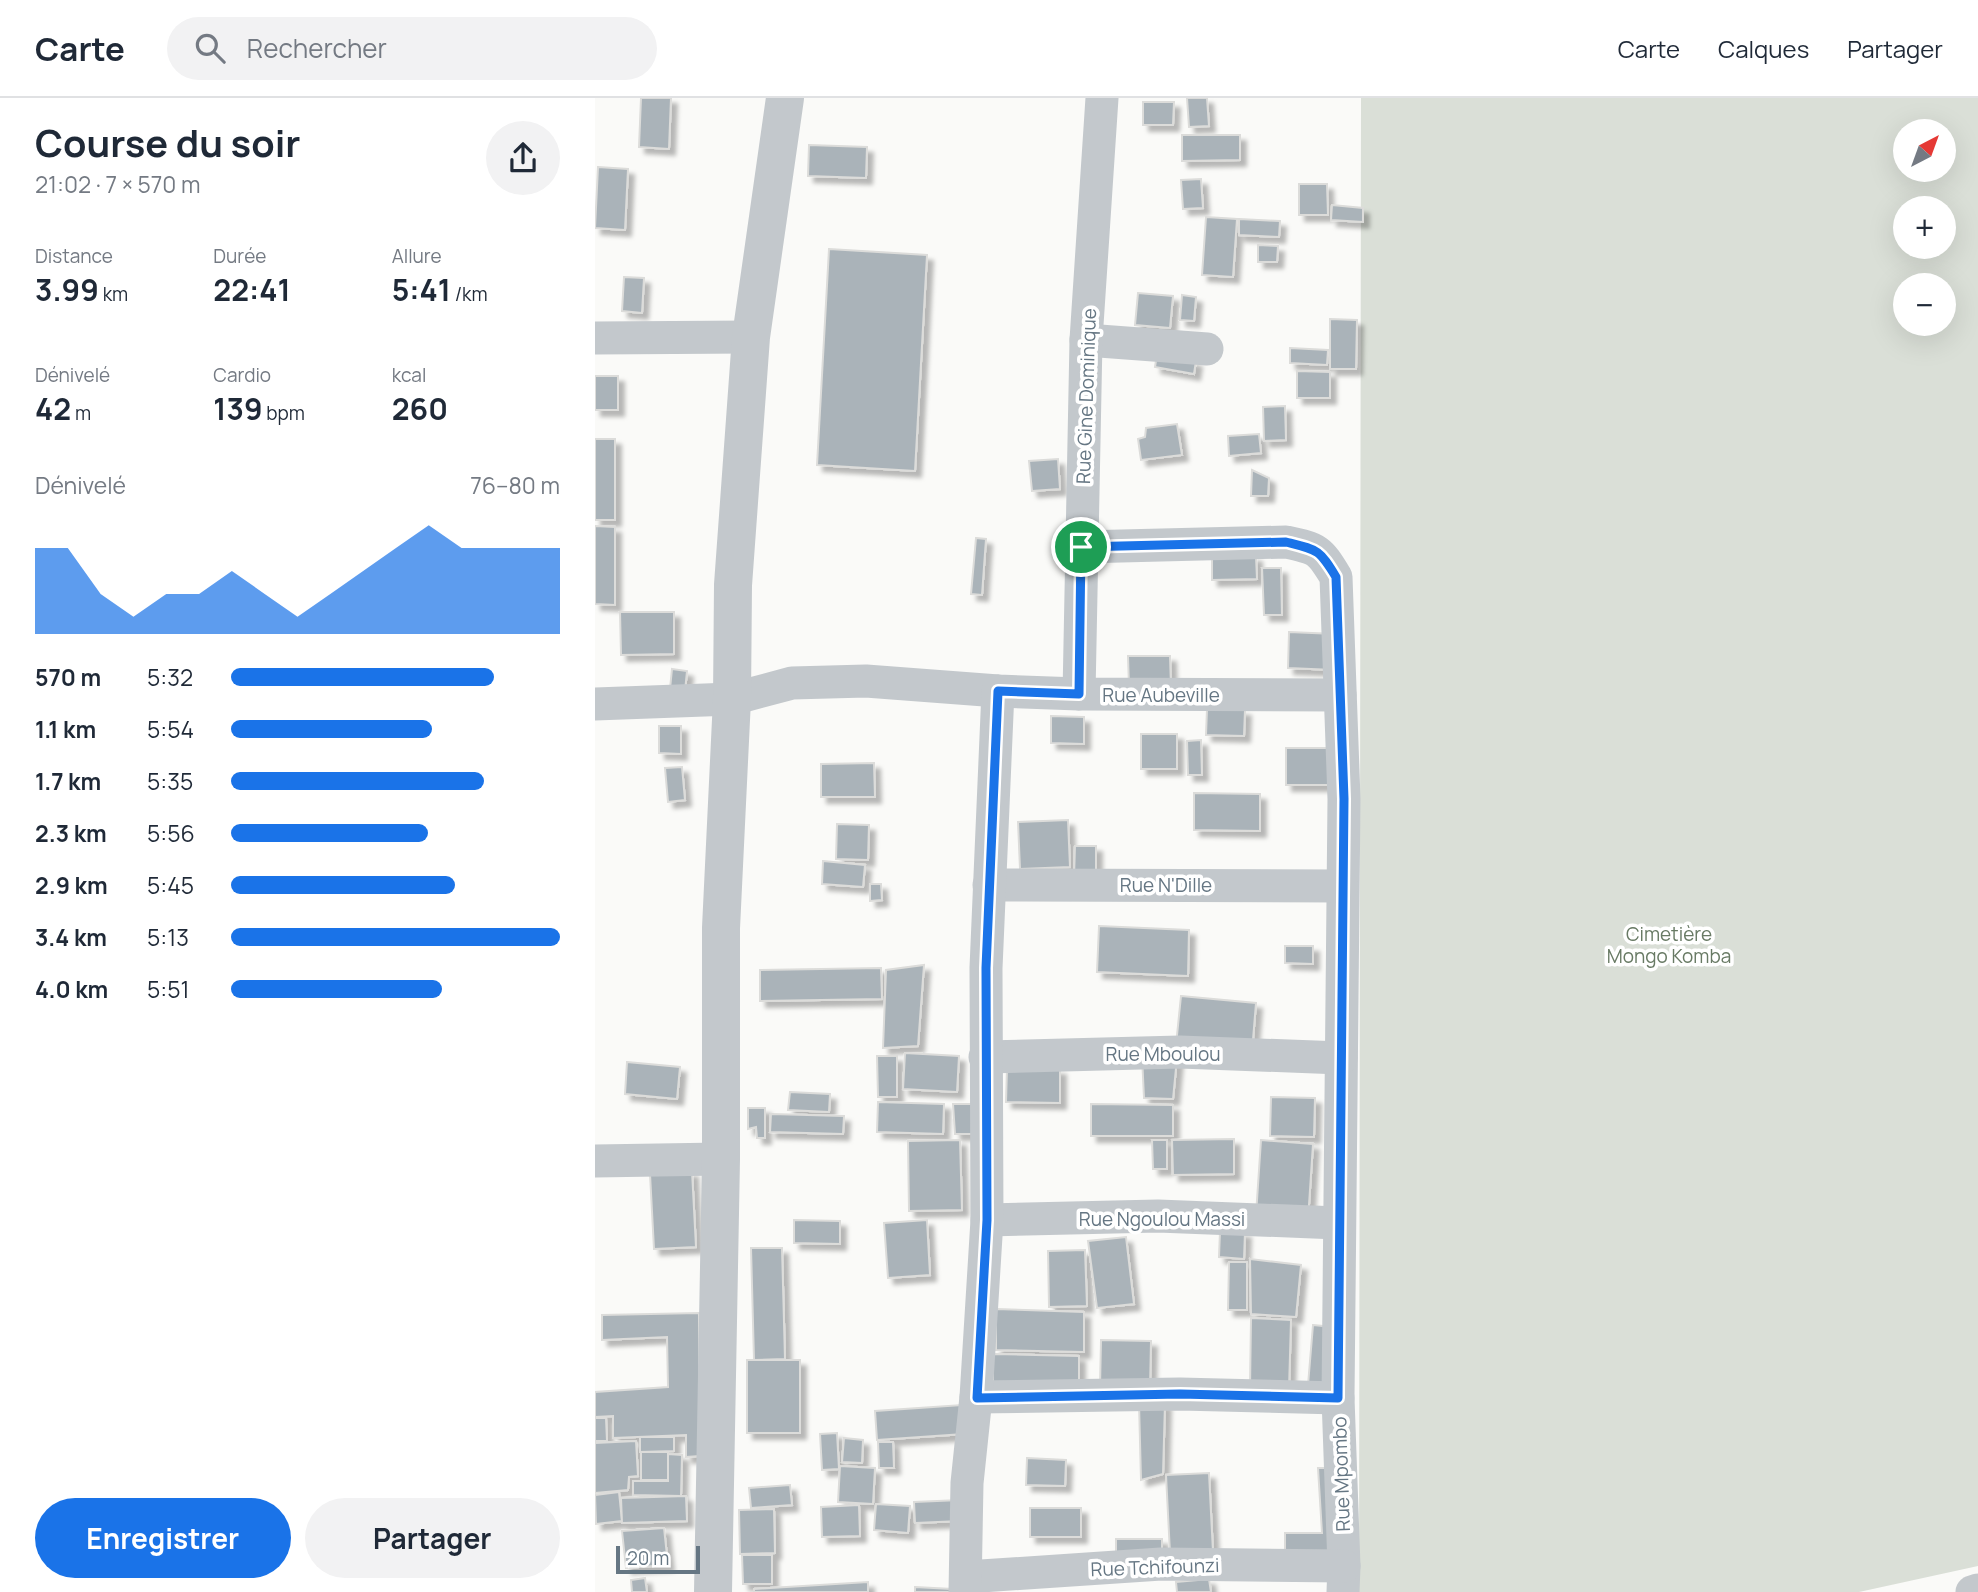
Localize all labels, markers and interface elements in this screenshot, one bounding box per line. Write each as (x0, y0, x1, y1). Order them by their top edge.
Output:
search box (167, 17, 657, 80)
text: Carte (35, 26, 125, 71)
icon: search (191, 29, 229, 67)
text: Rechercher (247, 30, 387, 66)
text: Carte (1618, 32, 1680, 65)
text: Calques (1718, 32, 1809, 65)
text: Partager (1847, 32, 1943, 65)
text: Course du soir (35, 116, 300, 168)
north arrow (1893, 119, 1957, 182)
map controls (1893, 119, 1956, 336)
button: share (486, 121, 560, 195)
text: 21:02 · 7 × 570 m (35, 168, 200, 200)
button: + (1893, 196, 1956, 259)
text: Distance (35, 243, 113, 269)
text: Durée (213, 243, 266, 269)
text: Allure (392, 243, 442, 269)
text: 3.99 (35, 269, 99, 310)
text: 22:41 (213, 269, 291, 310)
text: 5:41 (392, 269, 451, 310)
button: − (1893, 273, 1956, 336)
text: km (99, 281, 128, 307)
text: /km (451, 281, 488, 307)
street label: Rue Gine Dominique (1070, 308, 1102, 484)
text: Dénivelé (35, 362, 110, 388)
text: Cardio (213, 362, 271, 388)
text: kcal (392, 362, 426, 388)
text: 42 (35, 388, 71, 429)
text: 139 (213, 388, 263, 429)
text: 260 (392, 388, 448, 429)
text: m (71, 400, 91, 426)
text: bpm (263, 400, 305, 426)
text: Dénivelé (35, 469, 126, 501)
text: 76–80 m (470, 469, 560, 501)
pin (1051, 517, 1111, 577)
icon: arrive (1062, 528, 1100, 566)
text: 570 m (35, 661, 101, 693)
text: 5:32 (147, 661, 193, 693)
street label: Rue Aubeville (1102, 682, 1220, 708)
text: 1.1 km (35, 713, 96, 745)
text: 5:54 (147, 713, 194, 745)
text: 1.7 km (35, 765, 101, 797)
text: 5:35 (147, 765, 193, 797)
text: 2.3 km (35, 817, 107, 849)
text: 5:56 (147, 817, 195, 849)
text: 2.9 km (35, 869, 108, 901)
text: 5:45 (147, 869, 194, 901)
street label: Rue N'Dille (1120, 872, 1212, 898)
text: 3.4 km (35, 921, 107, 953)
text: 5:13 (147, 921, 189, 953)
park label: Cimetière Mongo Komba (1607, 921, 1731, 969)
text: 4.0 km (35, 973, 108, 1005)
text: 5:51 (147, 973, 189, 1005)
street label: Rue Mboulou (1106, 1041, 1220, 1067)
street label: Rue Ngoulou Massi (1079, 1206, 1245, 1232)
street label: Rue Mpombo (1326, 1416, 1356, 1532)
button: Enregistrer (35, 1498, 291, 1578)
button: Partager (305, 1498, 560, 1578)
scale bar (616, 1543, 700, 1575)
text: 20 m (627, 1545, 669, 1571)
street label: Rue Tchifounzi (1090, 1552, 1220, 1582)

